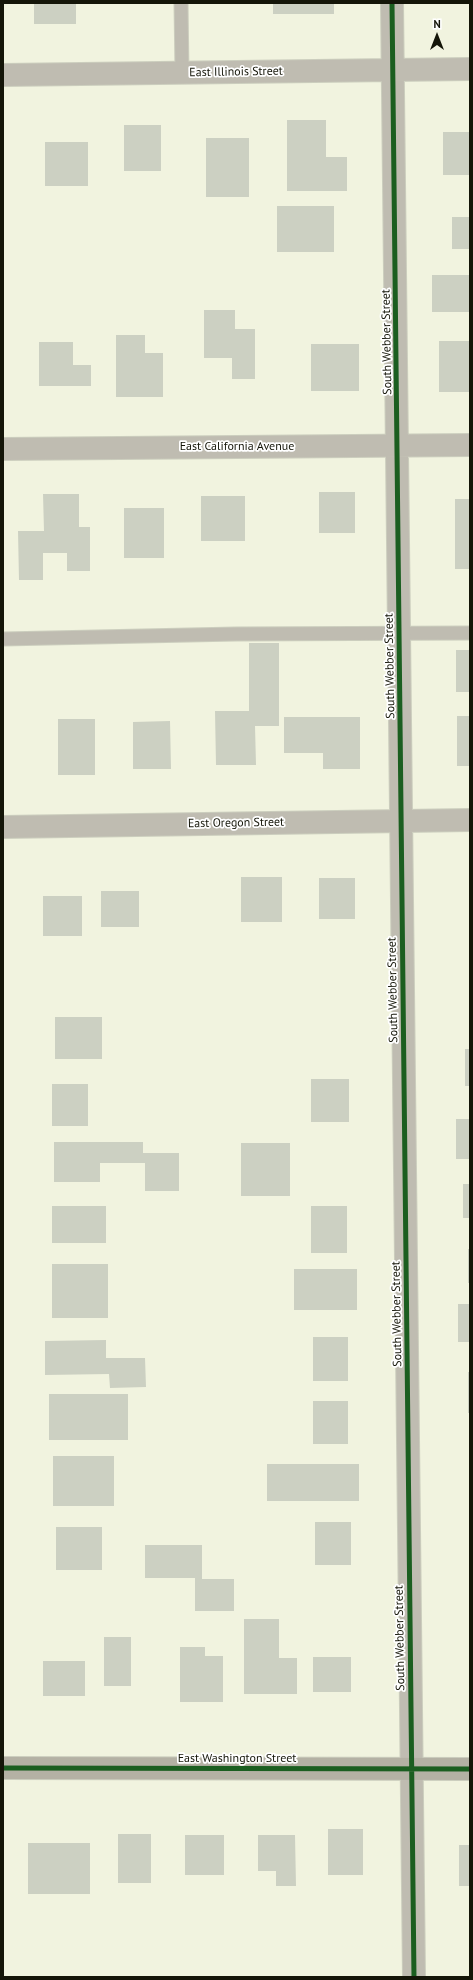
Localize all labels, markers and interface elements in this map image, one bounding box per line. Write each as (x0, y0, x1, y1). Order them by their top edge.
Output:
north arrow (417, 16, 457, 56)
text: N (433, 17, 441, 31)
street label: East Illinois Street (189, 64, 283, 80)
street label: South Webber Street (379, 289, 395, 395)
street label: East California Avenue (180, 440, 294, 454)
street label: South Webber Street (382, 613, 398, 719)
street label: East Oregon Street (188, 815, 284, 831)
street label: South Webber Street (385, 937, 401, 1043)
street label: South Webber Street (389, 1261, 405, 1367)
street label: South Webber Street (392, 1585, 408, 1691)
street label: East Washington Street (178, 1752, 296, 1766)

